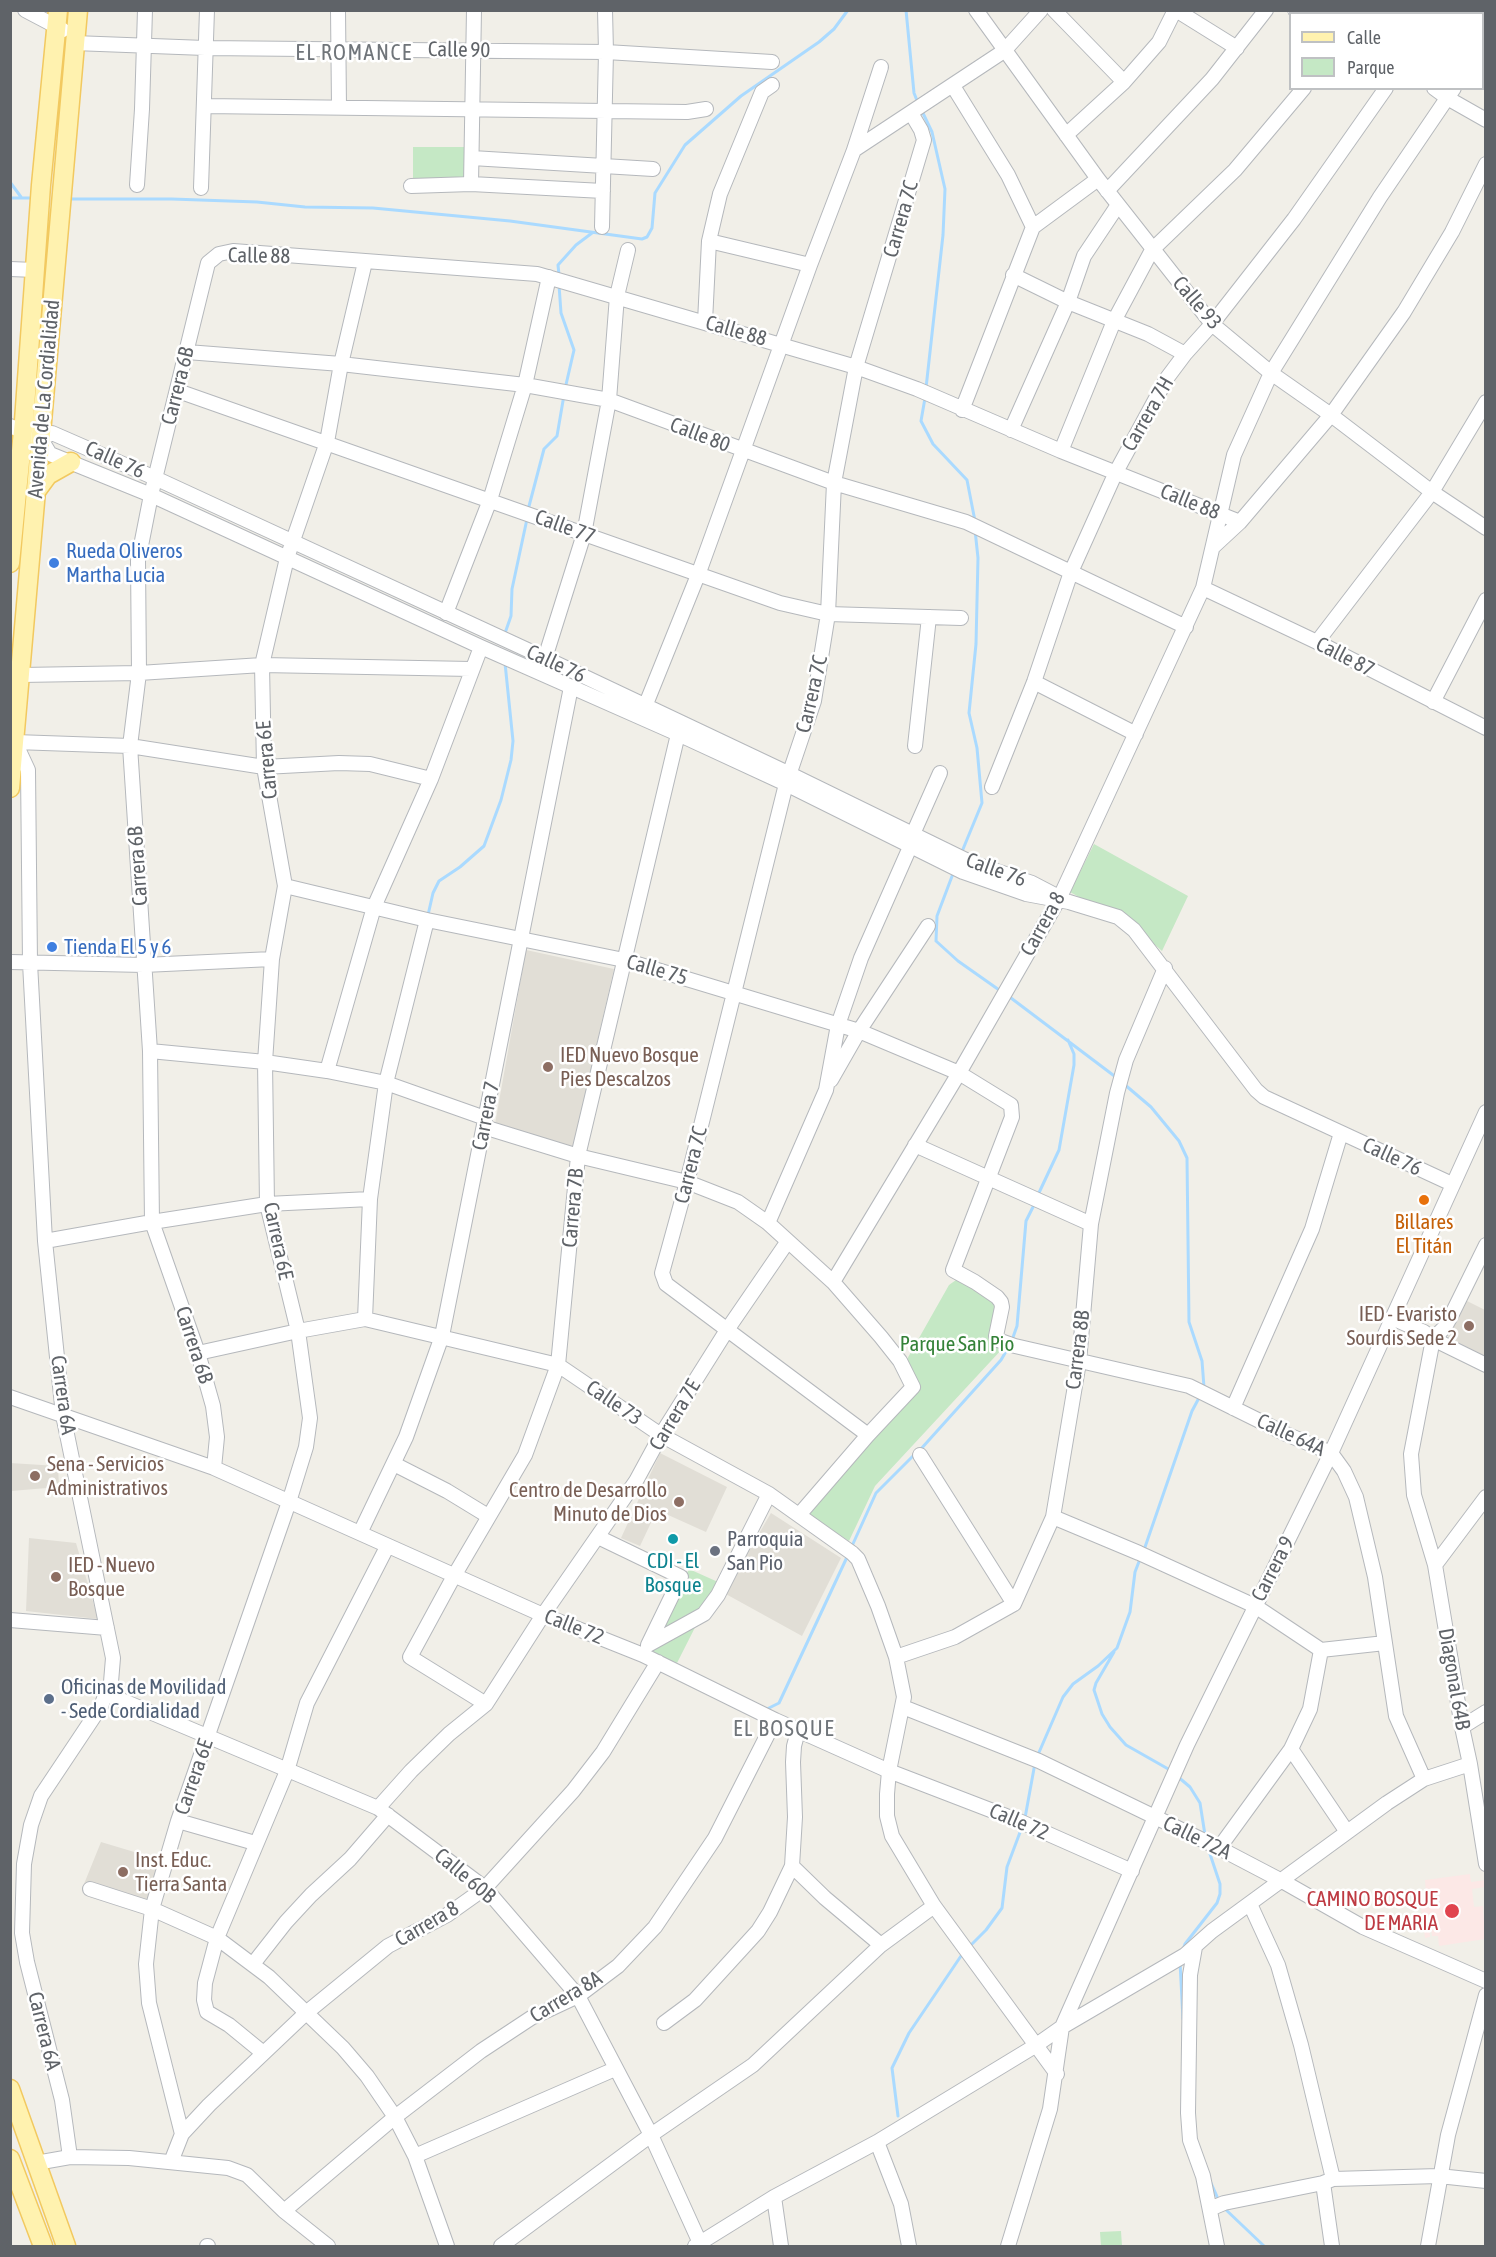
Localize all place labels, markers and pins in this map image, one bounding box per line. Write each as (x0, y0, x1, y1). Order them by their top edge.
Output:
place label: Rueda Oliveros Martha Lucia (66, 538, 183, 588)
marker: Rueda Oliveros Martha Lucia (47, 556, 61, 570)
place label: Tienda El 5 y 6 (64, 934, 171, 960)
marker: Tienda El 5 y 6 (45, 940, 59, 954)
place label: IED Nuevo Bosque Pies Descalzos (560, 1042, 699, 1092)
marker: IED Nuevo Bosque Pies Descalzos (541, 1060, 555, 1074)
marker: Billares El Titán (1417, 1193, 1431, 1207)
place label: Billares El Titán (1395, 1209, 1453, 1259)
place label: IED - Evaristo Sourdis Sede 2 (1346, 1301, 1457, 1351)
marker: IED - Evaristo Sourdis Sede 2 (1462, 1319, 1476, 1333)
place label: Sena - Servicios Administrativos (47, 1451, 168, 1501)
marker: Sena - Servicios Administrativos (28, 1469, 42, 1483)
place label: Centro de Desarrollo Minuto de Dios (509, 1477, 667, 1527)
marker: Centro de Desarrollo Minuto de Dios (672, 1495, 686, 1509)
place label: Parroquia San Pio (727, 1526, 804, 1576)
marker: CDI - El Bosque (666, 1532, 680, 1546)
marker: Parroquia San Pio (708, 1544, 722, 1558)
place label: CDI - El Bosque (645, 1548, 701, 1598)
place label: IED - Nuevo Bosque (68, 1552, 155, 1602)
marker: IED - Nuevo Bosque (49, 1570, 63, 1584)
place label: Oficinas de Movilidad - Sede Cordialidad (61, 1674, 226, 1724)
marker: Oficinas de Movilidad - Sede Cordialidad (42, 1692, 56, 1706)
place label: Inst. Educ. Tierra Santa (135, 1847, 227, 1897)
marker: Inst. Educ. Tierra Santa (116, 1865, 130, 1879)
place label: CAMINO BOSQUE DE MARIA (1307, 1886, 1438, 1936)
marker: CAMINO BOSQUE DE MARIA (1443, 1902, 1461, 1920)

